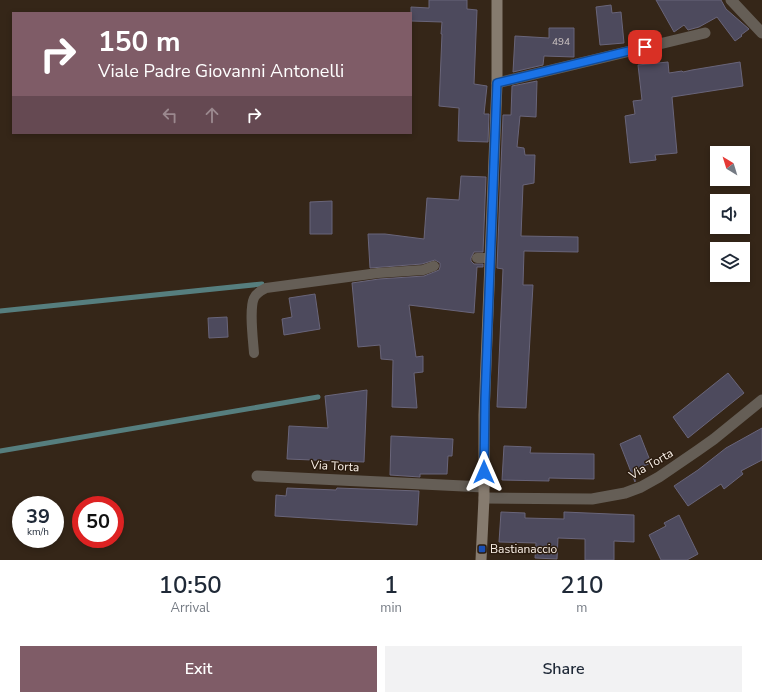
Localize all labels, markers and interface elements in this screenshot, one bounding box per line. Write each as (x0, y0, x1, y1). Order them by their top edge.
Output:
text: 150 m (98, 23, 181, 61)
icon: right (32, 28, 84, 80)
pin (628, 30, 662, 64)
house number: 494 (552, 35, 570, 49)
icon: arrive (634, 36, 656, 58)
text: Viale Padre Giovanni Antonelli (98, 59, 344, 83)
icon: left (159, 104, 181, 126)
icon: ahead (201, 104, 223, 126)
icon: right (243, 104, 265, 126)
north arrow (710, 146, 750, 186)
map controls (710, 146, 750, 282)
button: sound (710, 194, 750, 234)
button: layers (710, 242, 750, 282)
street label: Via Torta (625, 445, 676, 484)
position arrow (463, 451, 505, 493)
street label: Via Torta (309, 457, 360, 475)
speed limit sign: 50 (72, 496, 124, 548)
text: 39 (26, 503, 50, 530)
text: km/h (27, 525, 49, 539)
place label: Bastianaccio (490, 541, 557, 557)
marker: Bastianaccio (477, 544, 487, 554)
text: 10:50 (158, 569, 222, 601)
text: 1 (384, 569, 398, 601)
text: 210 (560, 569, 603, 601)
text: Arrival (171, 599, 210, 617)
text: min (380, 599, 402, 617)
text: m (576, 599, 587, 617)
button: Exit (20, 646, 377, 692)
button: Share (385, 646, 742, 692)

